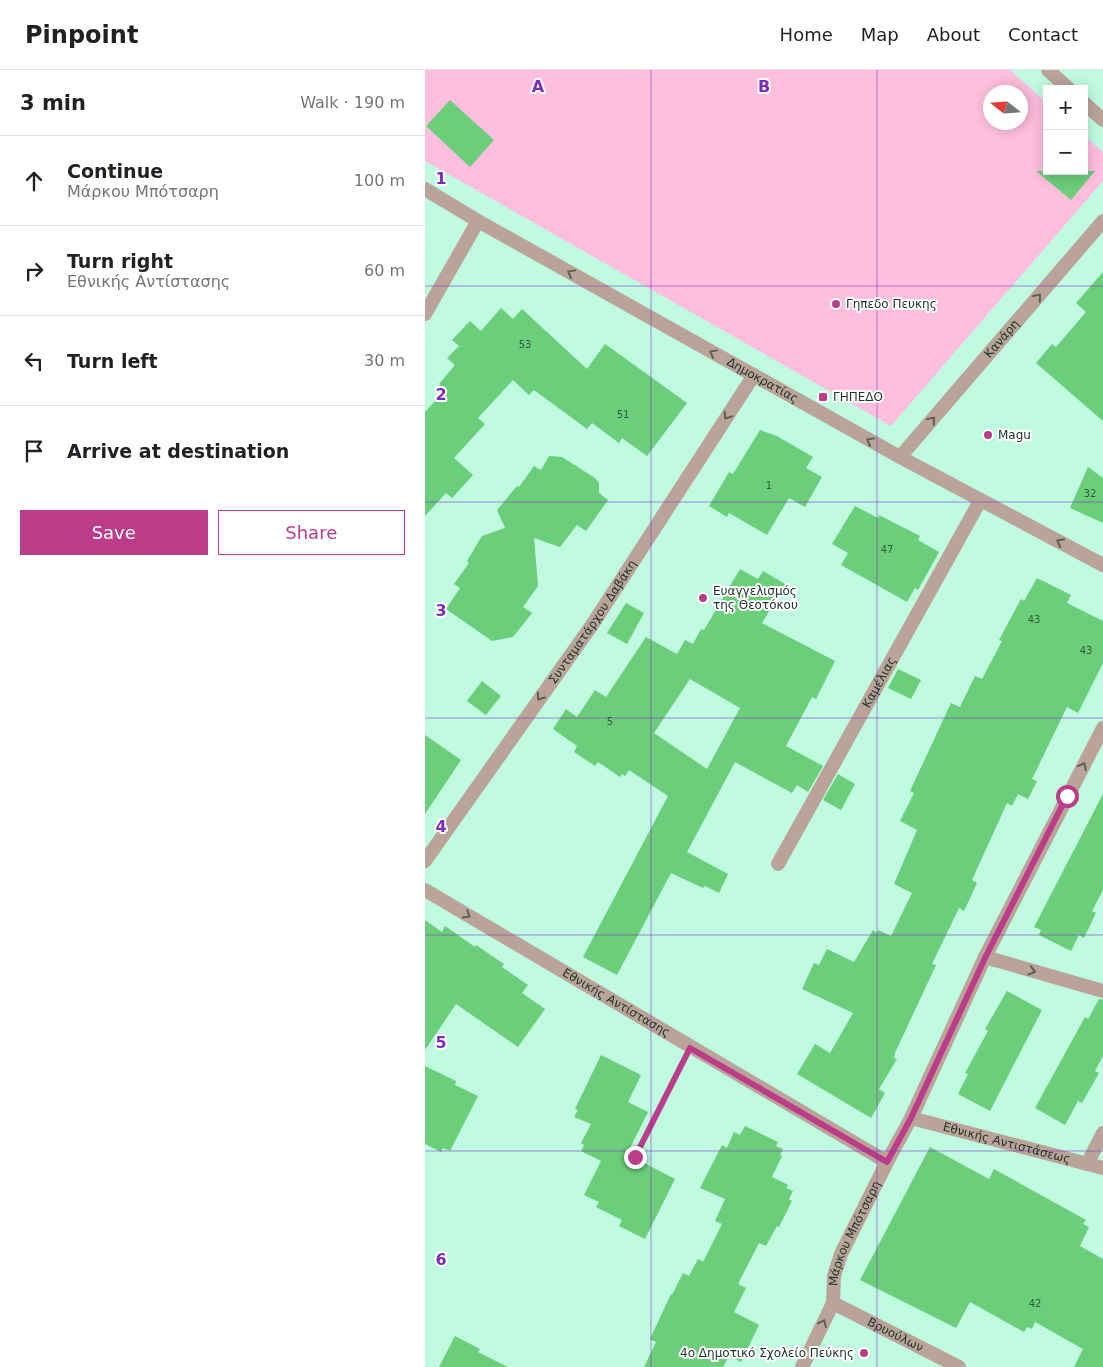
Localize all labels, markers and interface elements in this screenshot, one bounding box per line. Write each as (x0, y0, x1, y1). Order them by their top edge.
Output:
text: Pinpoint (25, 21, 138, 49)
text: Home (780, 24, 833, 45)
text: Map (861, 24, 899, 45)
text: About (927, 24, 980, 45)
text: Contact (1008, 24, 1078, 45)
text: A (532, 77, 545, 96)
text: B (758, 77, 770, 96)
north arrow (983, 85, 1028, 130)
map controls (1043, 85, 1088, 175)
button: + (1043, 85, 1088, 130)
text: 3 min (20, 91, 86, 115)
text: Walk · 190 m (300, 93, 405, 112)
button: − (1043, 130, 1088, 175)
text: Continue (67, 160, 163, 182)
icon: ahead (20, 167, 48, 195)
text: 1 (435, 169, 447, 188)
text: 100 m (354, 171, 405, 190)
text: Μάρκου Μπότσαρη (67, 182, 219, 201)
text: Turn right (67, 250, 173, 272)
icon: right (20, 257, 48, 285)
text: 60 m (364, 261, 405, 280)
one-way arrow (568, 269, 577, 279)
text: Εθνικής Αντίστασης (67, 272, 230, 291)
one-way arrow (1032, 294, 1040, 303)
place label: Γηπεδο Πευκης (846, 297, 937, 311)
marker: Γηπεδο Πευκης (830, 298, 842, 310)
street label: Κανάρη (982, 317, 1022, 361)
house number: 53 (519, 339, 531, 350)
icon: left (20, 347, 48, 375)
one-way arrow (710, 349, 719, 359)
text: Turn left (67, 350, 158, 372)
text: 30 m (364, 351, 405, 370)
street label: Δημοκρατίας (724, 355, 801, 406)
text: 2 (435, 385, 447, 404)
place label: ΓΗΠΕΔΟ (833, 390, 883, 404)
marker: ΓΗΠΕΔΟ (817, 391, 829, 403)
house number: 51 (617, 409, 629, 420)
one-way arrow (724, 411, 733, 420)
one-way arrow (926, 417, 935, 426)
place label: Magu (998, 428, 1031, 442)
marker: Magu (982, 429, 994, 441)
icon: arrive (20, 437, 48, 465)
one-way arrow (867, 437, 876, 447)
text: Arrive at destination (67, 440, 289, 462)
house number: 1 (766, 480, 772, 491)
house number: 32 (1084, 488, 1096, 499)
button: Save (20, 510, 208, 555)
button: Share (218, 510, 405, 555)
one-way arrow (1056, 538, 1065, 548)
house number: 47 (881, 544, 893, 555)
street label: Συνταματάρχου Δαβάκη (546, 557, 639, 686)
place label: Ευαγγελισμός της Θεοτόκου (713, 584, 798, 612)
marker: Ευαγγελισμός της Θεοτόκου (697, 592, 709, 604)
text: 3 (435, 601, 447, 620)
house number: 43 (1028, 614, 1040, 625)
house number: 43 (1080, 645, 1092, 656)
street label: Καμέλιας (859, 654, 899, 710)
one-way arrow (537, 692, 546, 701)
house number: 5 (607, 716, 613, 727)
one-way arrow (1077, 762, 1087, 771)
route start (1056, 785, 1079, 808)
text: 4 (435, 817, 447, 836)
one-way arrow (461, 909, 470, 919)
one-way arrow (1027, 965, 1035, 975)
street label: Εθνικής Αντίστασης (560, 966, 673, 1040)
text: 5 (435, 1033, 447, 1052)
street label: Εθνικής Αντιστάσεως (941, 1120, 1072, 1166)
route end (624, 1146, 647, 1169)
street label: Μάρκου Μπότσαρη (827, 1179, 883, 1286)
text: 6 (435, 1250, 447, 1269)
house number: 42 (1029, 1298, 1041, 1309)
street label: Βρυούλων (865, 1315, 926, 1355)
one-way arrow (817, 1319, 827, 1328)
place label: 4o Δημοτικό Σχολείο Πεύκης (680, 1346, 854, 1360)
marker: 4o Δημοτικό Σχολείο Πεύκης (858, 1347, 870, 1359)

